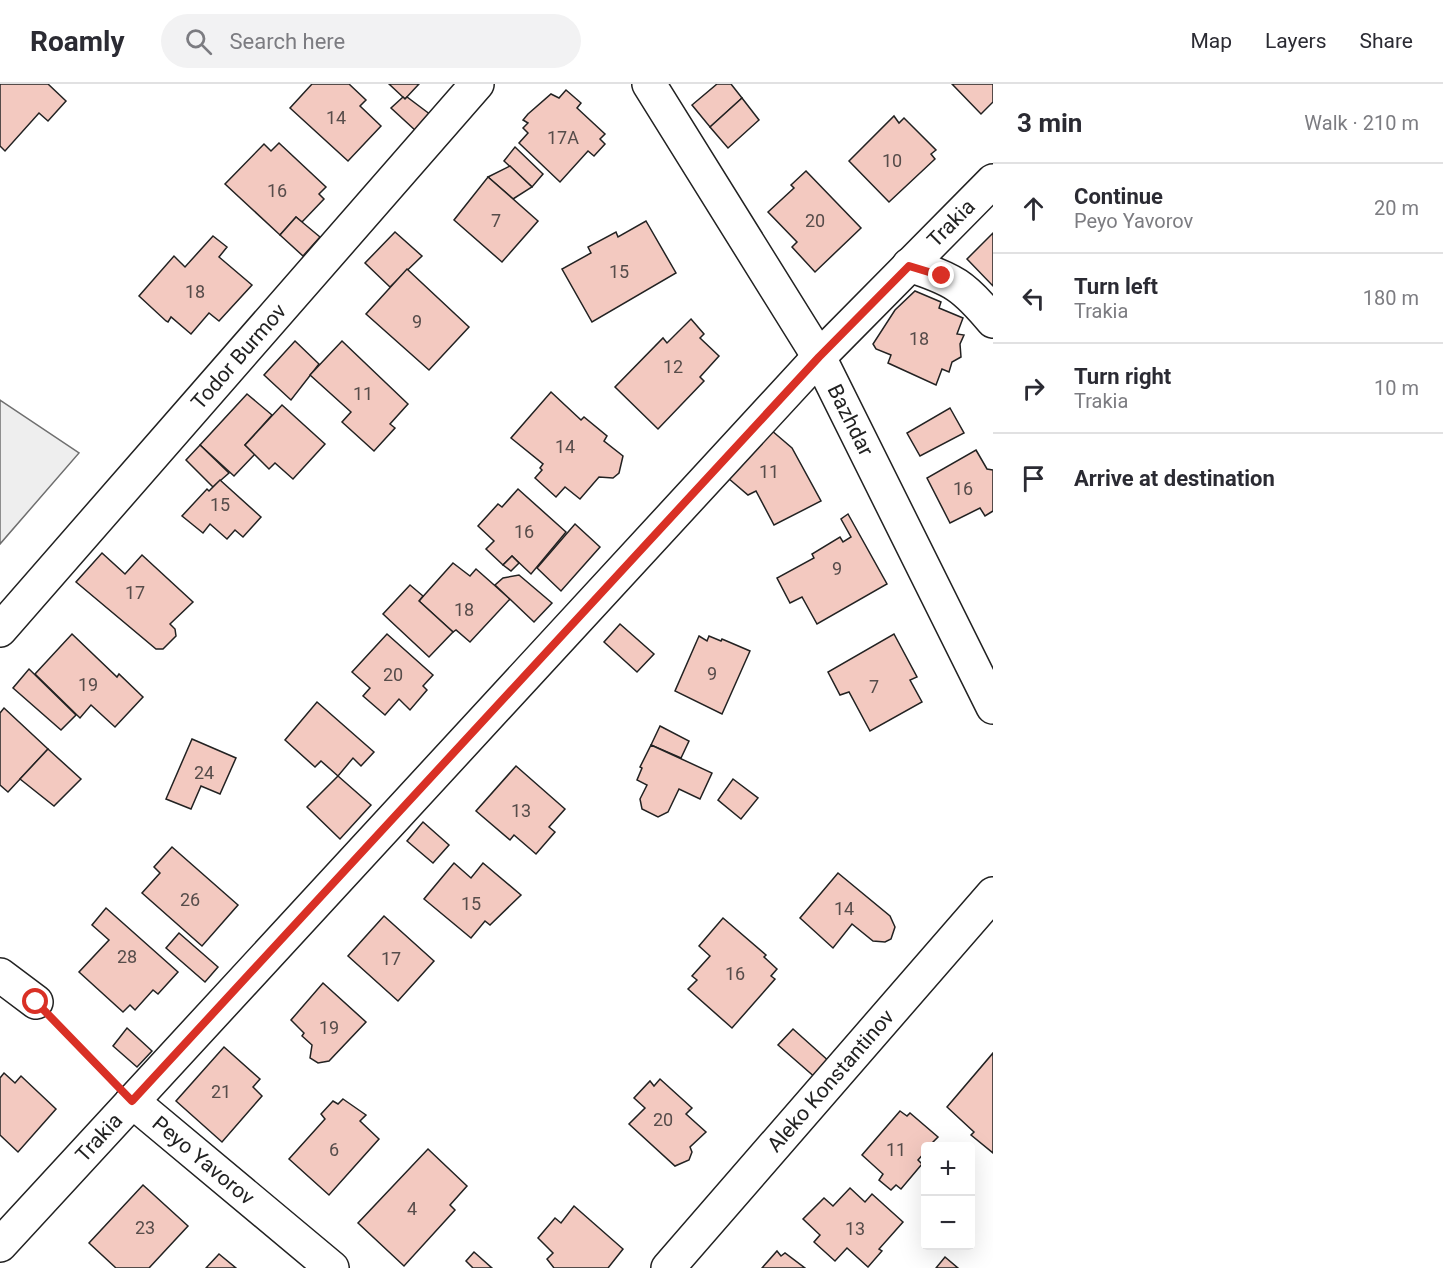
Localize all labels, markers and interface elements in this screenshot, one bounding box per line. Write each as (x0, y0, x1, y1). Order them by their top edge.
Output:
search box (161, 14, 581, 68)
text: Roamly (30, 25, 125, 58)
icon: search (182, 25, 215, 58)
text: Search here (230, 29, 345, 54)
text: Map (1190, 29, 1232, 53)
text: Layers (1265, 29, 1326, 53)
text: Share (1359, 29, 1413, 53)
house number: 14 (326, 107, 346, 128)
text: 3 min (1017, 108, 1082, 138)
text: Walk · 210 m (1304, 111, 1419, 135)
house number: 17А (547, 127, 579, 148)
house number: 10 (882, 150, 902, 171)
house number: 16 (267, 180, 287, 201)
text: Continue (1074, 184, 1163, 209)
icon: ahead (1017, 192, 1050, 225)
street label: Trakia (923, 195, 980, 252)
text: 20 m (1374, 196, 1419, 220)
text: Peyo Yavorov (1074, 209, 1193, 233)
house number: 7 (491, 210, 501, 231)
house number: 20 (805, 210, 825, 231)
house number: 15 (609, 261, 629, 282)
route end (928, 262, 954, 288)
text: Turn left (1074, 274, 1158, 299)
house number: 18 (185, 281, 205, 302)
icon: left (1017, 282, 1050, 315)
text: 180 m (1363, 286, 1419, 310)
street label: Todor Burmov (186, 299, 291, 414)
text: Trakia (1074, 299, 1128, 323)
house number: 9 (412, 311, 422, 332)
house number: 18 (909, 328, 929, 349)
house number: 12 (663, 356, 683, 377)
text: Turn right (1074, 364, 1171, 389)
icon: right (1017, 372, 1050, 405)
text: 10 m (1374, 376, 1419, 400)
street label: Bazhdar (822, 380, 878, 460)
house number: 11 (353, 383, 373, 404)
text: Trakia (1074, 389, 1128, 413)
house number: 14 (555, 436, 575, 457)
house number: 11 (759, 461, 779, 482)
icon: arrive (1017, 462, 1050, 495)
text: Arrive at destination (1074, 466, 1275, 491)
house number: 16 (953, 478, 973, 499)
house number: 15 (210, 494, 230, 515)
house number: 16 (514, 521, 534, 542)
house number: 9 (832, 558, 842, 579)
house number: 17 (125, 582, 145, 603)
house number: 18 (454, 599, 474, 620)
house number: 9 (707, 663, 717, 684)
house number: 20 (383, 664, 403, 685)
house number: 19 (78, 674, 98, 695)
house number: 7 (869, 676, 879, 697)
house number: 24 (194, 762, 214, 783)
house number: 13 (511, 800, 531, 821)
house number: 26 (180, 889, 200, 910)
house number: 15 (461, 893, 481, 914)
house number: 14 (834, 898, 854, 919)
house number: 28 (117, 946, 137, 967)
house number: 17 (381, 948, 401, 969)
house number: 16 (725, 963, 745, 984)
route start (22, 988, 48, 1014)
street label: Aleko Konstantinov (762, 1005, 899, 1157)
house number: 19 (319, 1017, 339, 1038)
house number: 21 (211, 1081, 231, 1102)
street label: Trakia (71, 1109, 127, 1167)
house number: 20 (653, 1109, 673, 1130)
street label: Peyo Yavorov (148, 1111, 259, 1210)
house number: 6 (329, 1139, 339, 1160)
house number: 11 (886, 1139, 906, 1160)
map controls (921, 1142, 975, 1250)
button: + (921, 1142, 975, 1196)
button: − (921, 1196, 975, 1250)
house number: 4 (407, 1198, 417, 1219)
house number: 23 (135, 1217, 155, 1238)
house number: 13 (845, 1218, 865, 1239)

